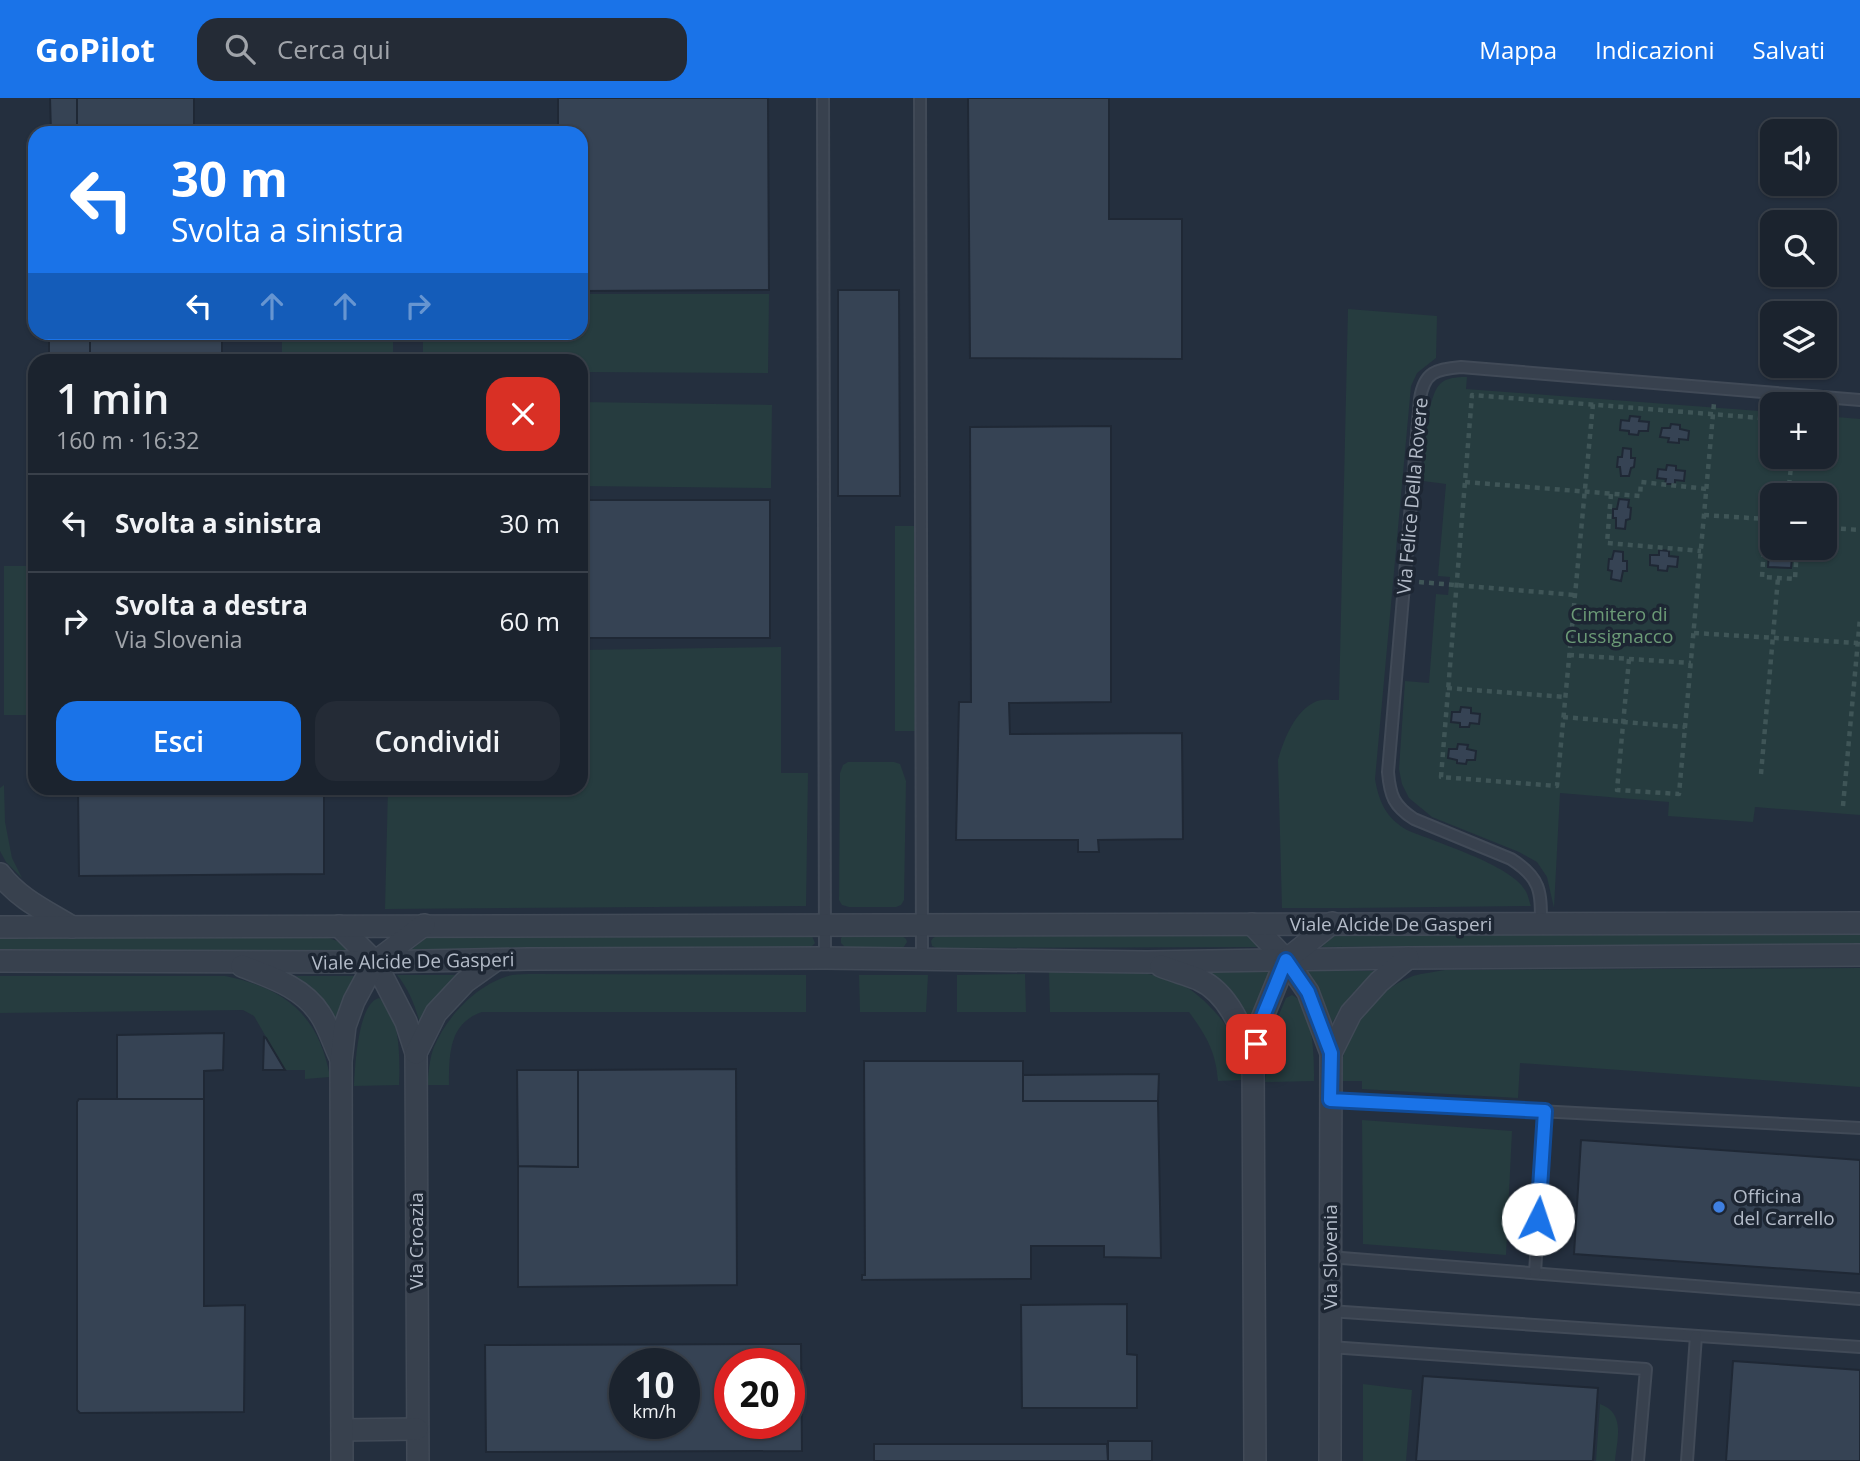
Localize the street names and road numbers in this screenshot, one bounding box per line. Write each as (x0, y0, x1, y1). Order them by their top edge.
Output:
street label: Via Felice Della Rovere (1390, 396, 1434, 596)
street label: Viale Alcide De Gasperi (1290, 911, 1492, 937)
street label: Viale Alcide De Gasperi (311, 946, 515, 976)
street label: Via Croazia (403, 1192, 429, 1290)
street label: Via Slovenia (1317, 1204, 1343, 1310)

